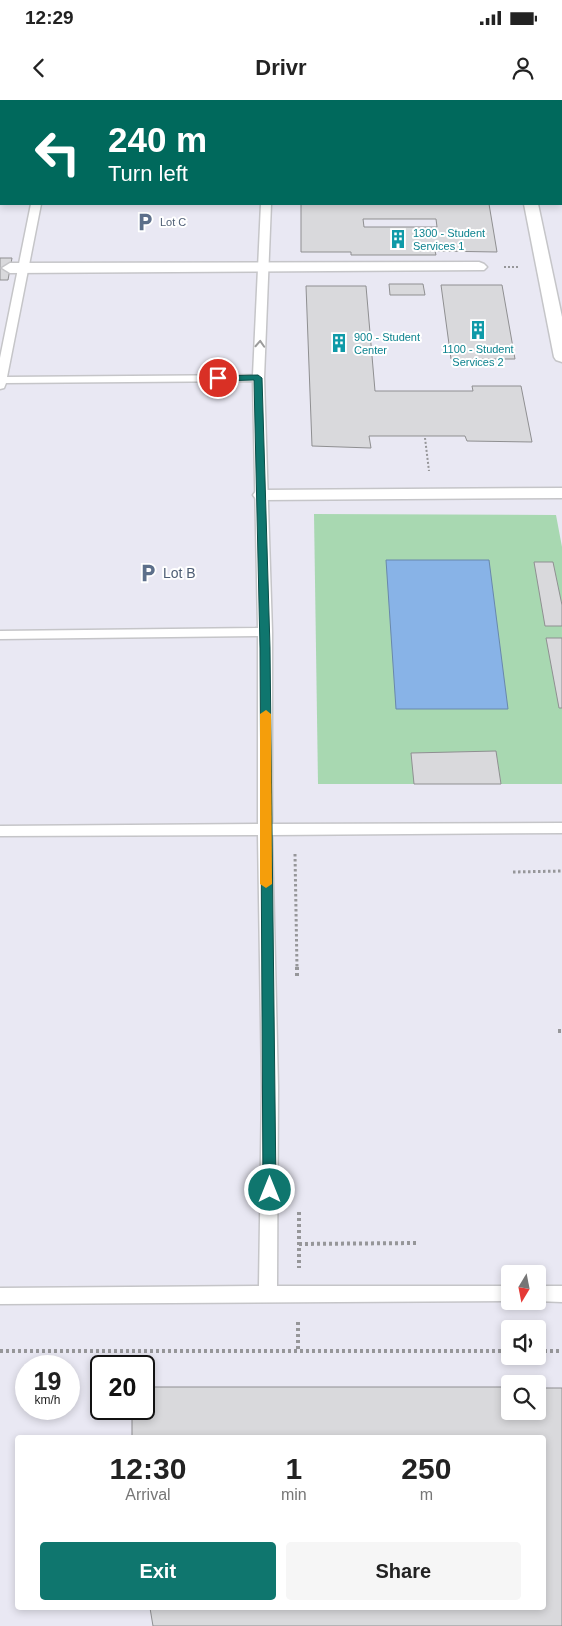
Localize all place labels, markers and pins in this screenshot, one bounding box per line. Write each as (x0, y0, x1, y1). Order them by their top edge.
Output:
parking icon: Lot C (134, 211, 156, 233)
place label: Lot C (160, 216, 186, 228)
place label: 1300 - Student Services 1 (413, 227, 485, 252)
building icon: 1300 - Student Services 1 (387, 228, 409, 250)
building icon: 1100 - Student Services 2 (467, 319, 489, 341)
place label: 900 - Student Center (354, 331, 420, 356)
building icon: 900 - Student Center (328, 332, 350, 354)
place label: 1100 - Student Services 2 (442, 343, 514, 368)
pin (197, 357, 239, 399)
parking icon: Lot B (137, 562, 159, 584)
place label: Lot B (163, 565, 196, 581)

